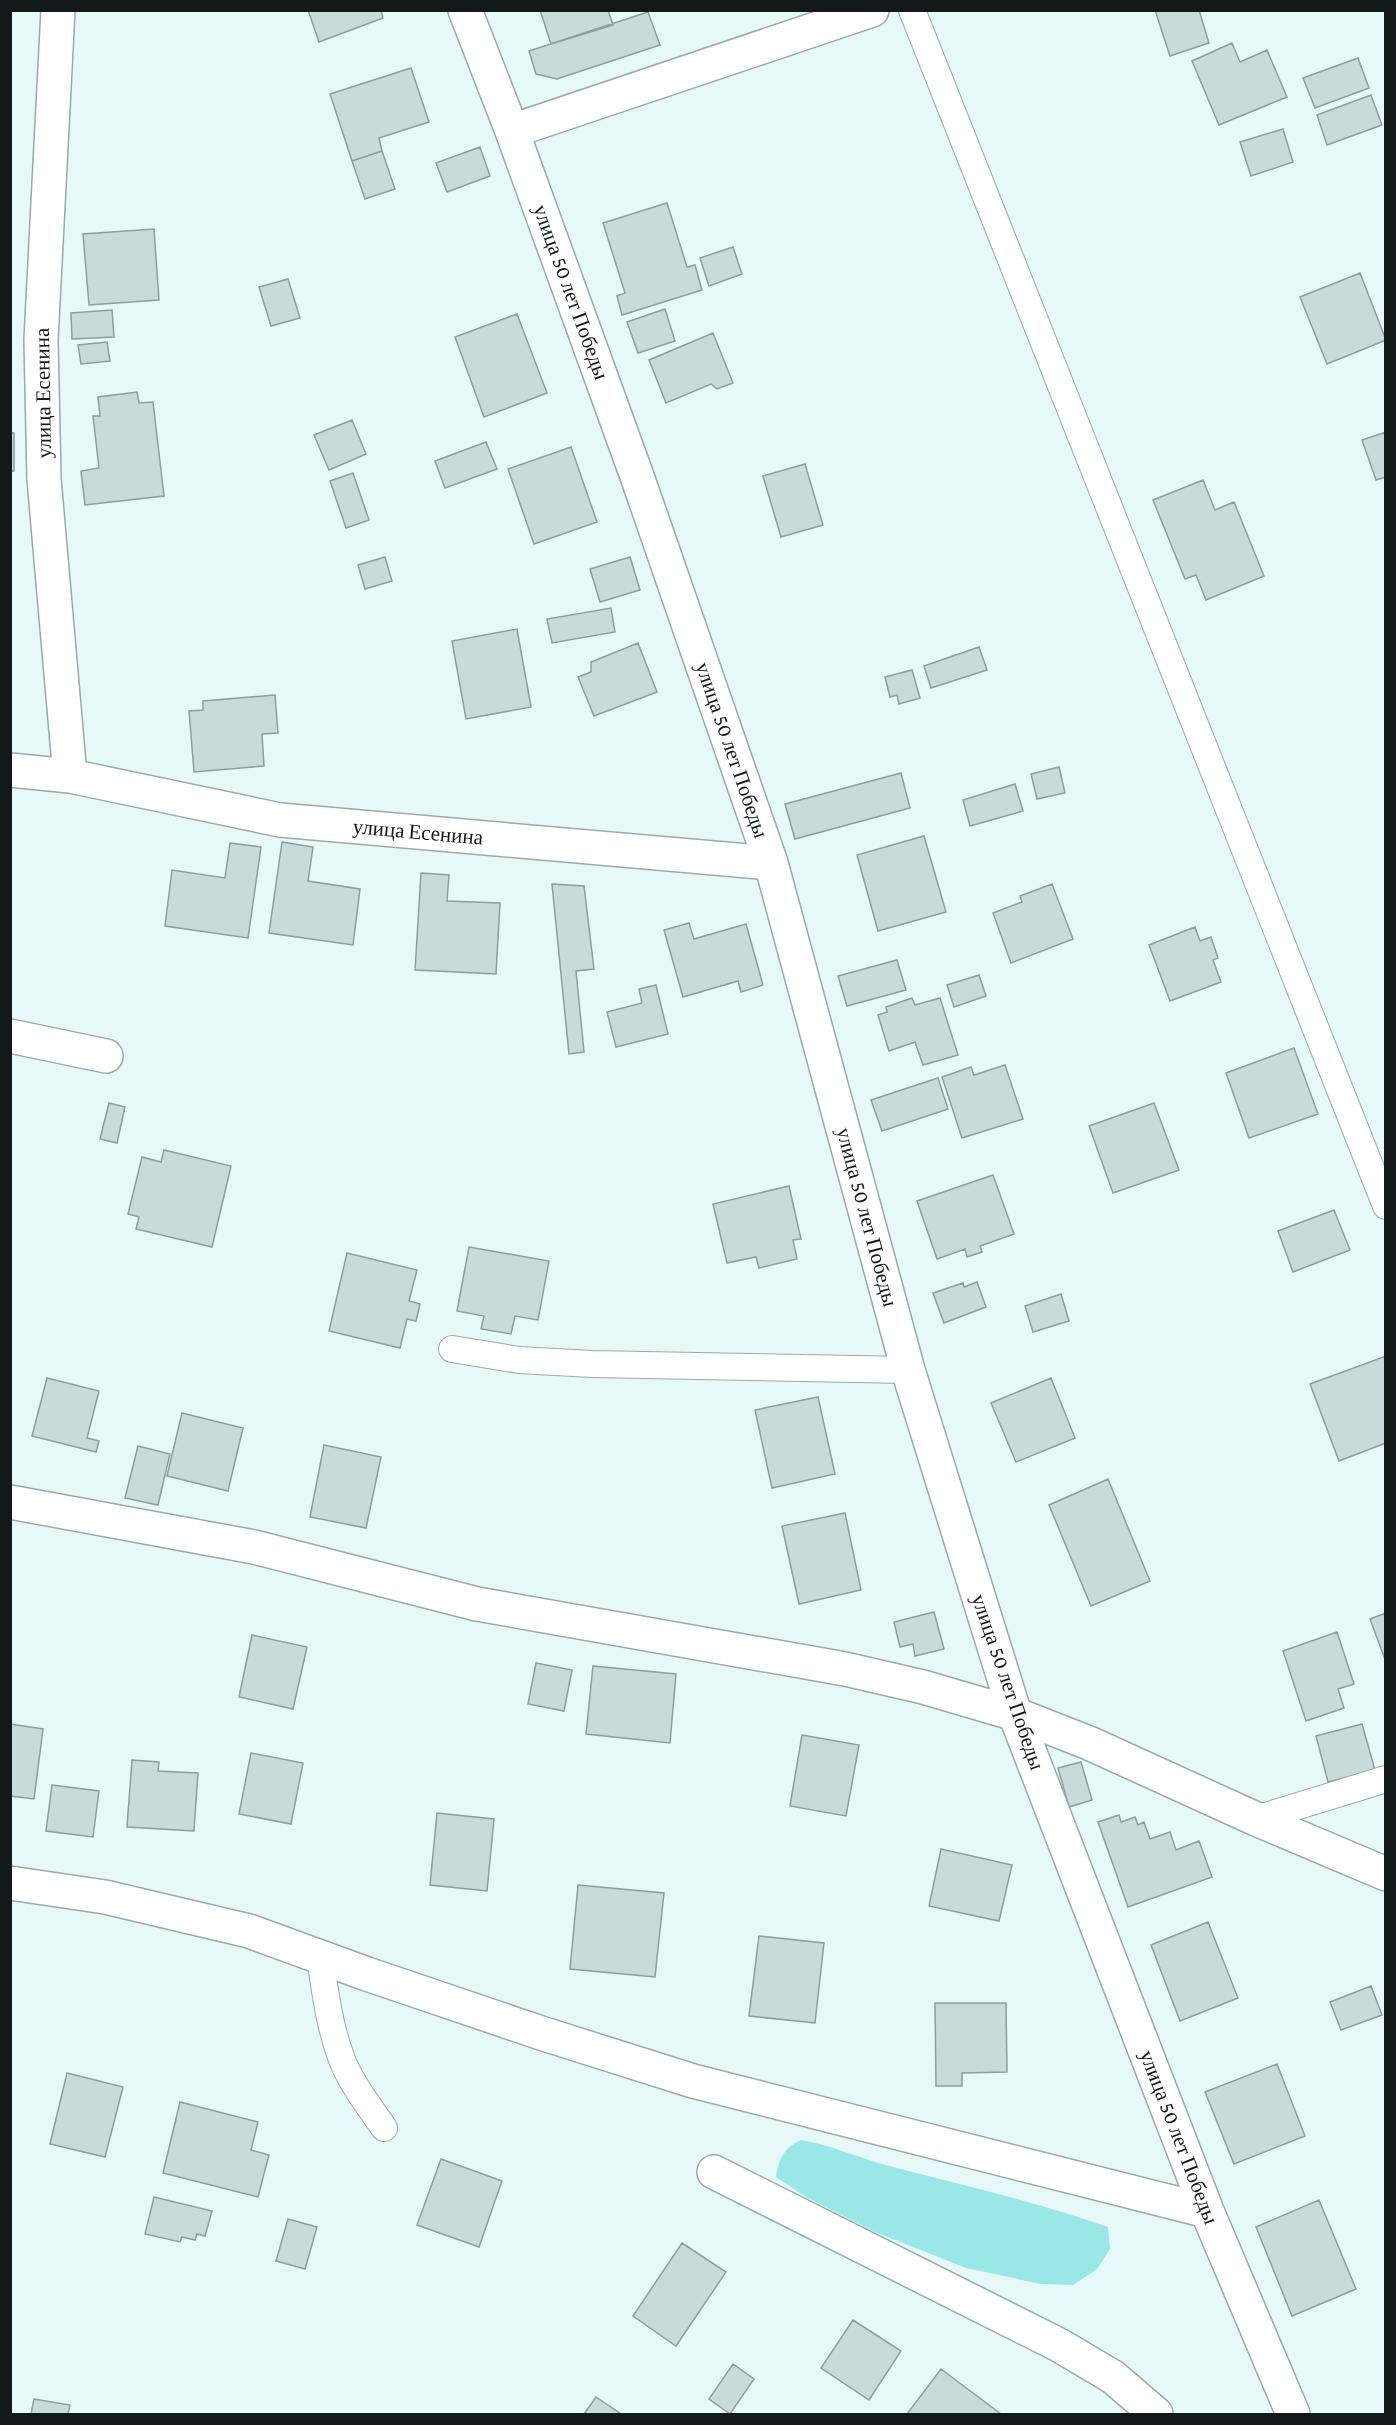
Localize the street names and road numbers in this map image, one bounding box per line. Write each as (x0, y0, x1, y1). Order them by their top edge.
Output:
street label: улица 50 лет Победы (528, 201, 614, 383)
street label: улица Есенина (30, 327, 56, 458)
street label: улица 50 лет Победы (691, 659, 773, 841)
street label: улица Есенина (352, 814, 485, 850)
street label: улица 50 лет Победы (832, 1125, 902, 1309)
street label: улица 50 лет Победы (967, 1591, 1049, 1773)
street label: улица 50 лет Победы (1135, 2047, 1223, 2227)

